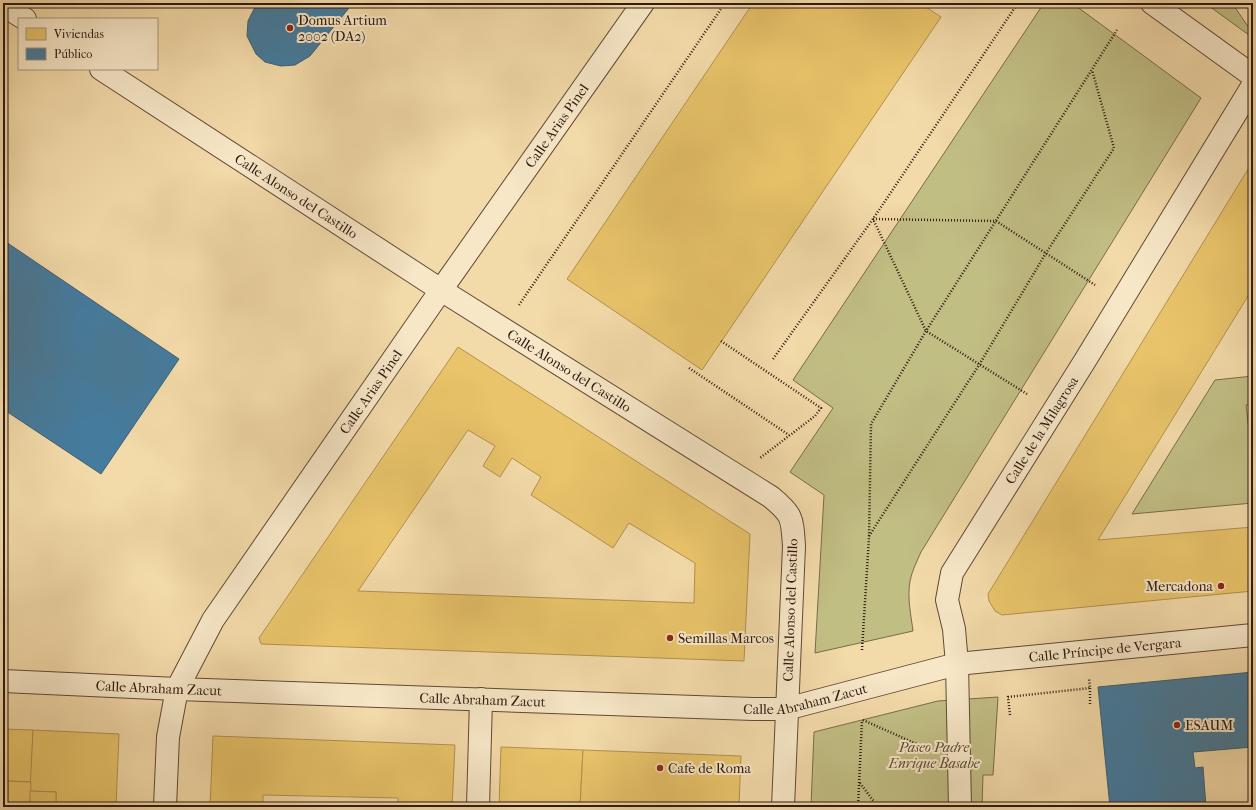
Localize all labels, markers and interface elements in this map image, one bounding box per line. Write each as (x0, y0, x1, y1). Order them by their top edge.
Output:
place label: Domus Artium 2002 (DA2) (298, 12, 387, 45)
legend (18, 18, 158, 70)
marker: Domus Artium 2002 (DA2) (285, 23, 295, 33)
text: Viviendas (53, 27, 105, 41)
text: Público (54, 47, 92, 61)
street label: Calle Arias Pinel (522, 81, 593, 171)
street label: Calle Alonso del Castillo (231, 150, 361, 243)
street label: Calle Alonso del Castillo (504, 326, 634, 416)
street label: Calle Arias Pinel (336, 347, 406, 438)
street label: Calle de la Milagrosa (1002, 373, 1082, 487)
street label: Calle Alonso del Castillo (780, 538, 801, 682)
place label: Mercadona (1146, 578, 1214, 595)
marker: Mercadona (1216, 581, 1226, 591)
place label: Semillas Marcos (678, 630, 774, 647)
marker: Semillas Marcos (665, 633, 675, 643)
street label: Calle Príncipe de Vergara (1028, 634, 1183, 666)
street label: Calle Abraham Zacut (95, 677, 222, 700)
street label: Calle Abraham Zacut (743, 680, 869, 718)
street label: Calle Abraham Zacut (419, 689, 546, 711)
place label: ESAUM (1185, 717, 1233, 734)
marker: ESAUM (1172, 720, 1182, 730)
park label: Paseo Padre Enrique Basabe (888, 739, 980, 772)
place label: Cafe de Roma (668, 760, 751, 777)
marker: Cafe de Roma (655, 763, 665, 773)

